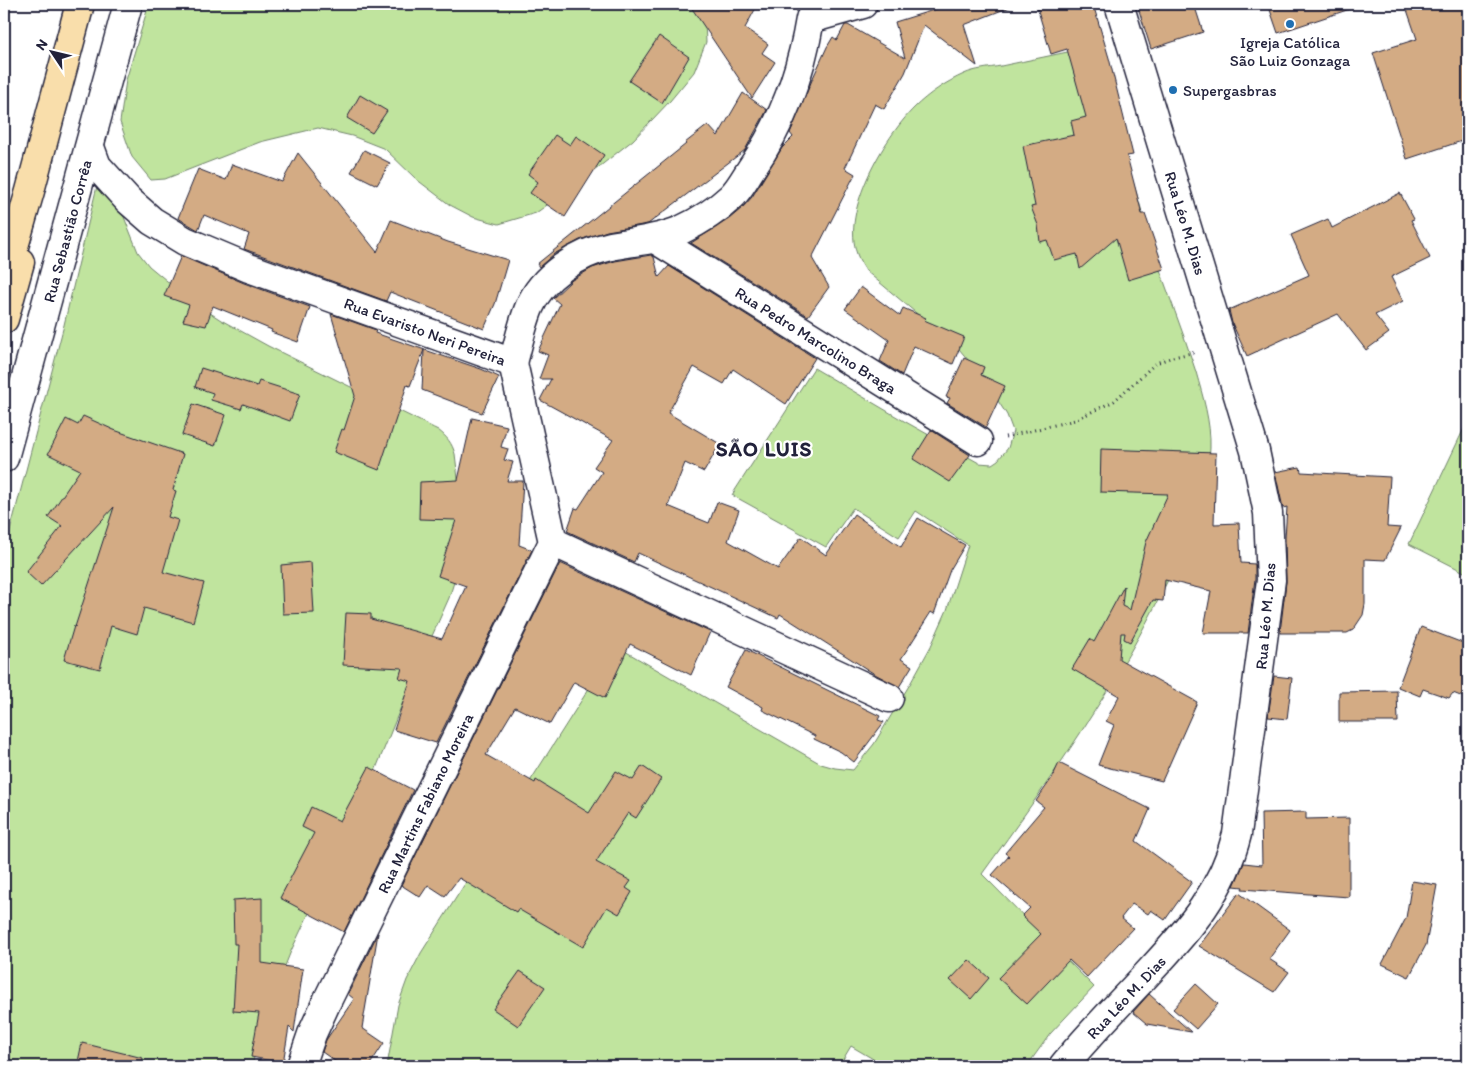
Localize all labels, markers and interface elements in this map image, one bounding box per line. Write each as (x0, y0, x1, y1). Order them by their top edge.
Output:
marker: Igreja Católica São Luiz Gonzaga (1284, 18, 1296, 30)
north arrow (28, 28, 78, 78)
place label: Igreja Católica São Luiz Gonzaga (1230, 33, 1351, 70)
text: N (32, 36, 51, 54)
place label: Supergasbras (1183, 81, 1277, 100)
marker: Supergasbras (1167, 84, 1179, 96)
street label: Rua Sebastião Corrêa (39, 158, 96, 305)
street label: Rua Léo M. Dias (1161, 169, 1210, 277)
street label: Rua Pedro Marcolino Braga (732, 283, 900, 398)
street label: Rua Evaristo Neri Pereira (341, 293, 508, 370)
district label: SÃO LUIS (716, 436, 812, 461)
street label: Rua Léo M. Dias (1251, 562, 1280, 670)
street label: Rua Martins Fabiano Moreira (373, 709, 478, 896)
street label: Rua Léo M. Dias (1083, 952, 1170, 1043)

